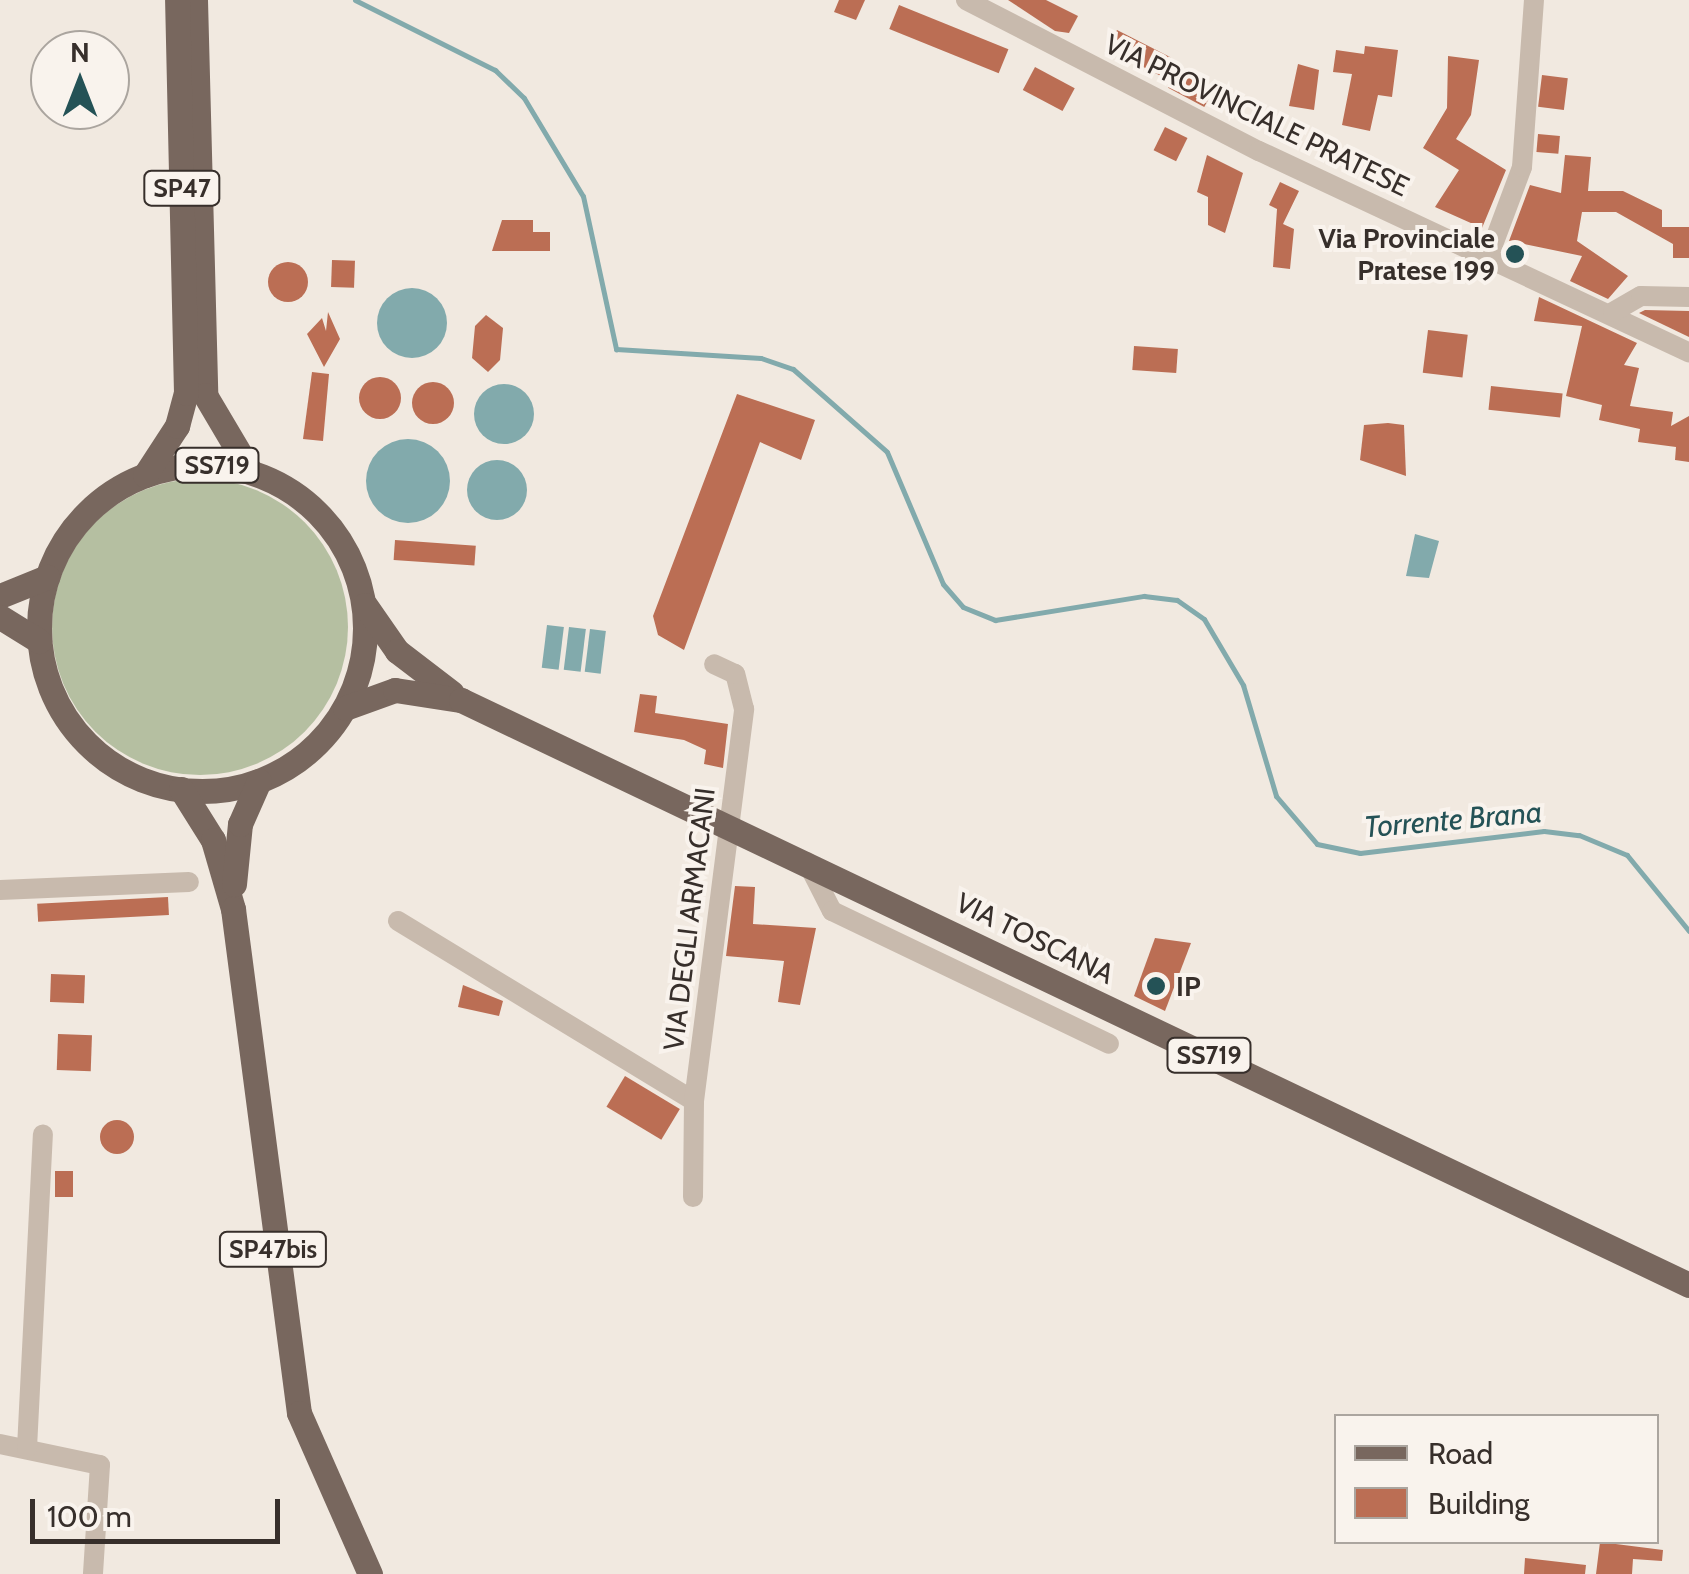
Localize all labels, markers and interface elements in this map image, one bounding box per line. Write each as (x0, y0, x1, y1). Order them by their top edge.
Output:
street label: VIA PROVINCIALE PRATESE (1099, 27, 1415, 203)
north arrow (30, 30, 130, 130)
text: N (70, 35, 90, 69)
road number: SP47 (142, 168, 222, 208)
place label: Via Provinciale Pratese 199 (1319, 221, 1495, 287)
marker: Via Provinciale Pratese 199 (1504, 243, 1526, 265)
road number: SS719 (172, 445, 262, 485)
street label: VIA DEGLI ARMACANI (656, 786, 722, 1052)
water label: Torrente Brana (1362, 794, 1544, 846)
street label: VIA TOSCANA (951, 885, 1119, 991)
place label: IP (1176, 969, 1201, 1003)
marker: IP (1145, 975, 1167, 997)
road number: SS719 (1164, 1035, 1254, 1075)
road number: SP47bis (218, 1229, 328, 1269)
legend (1334, 1414, 1659, 1544)
text: Road (1428, 1435, 1493, 1472)
scale bar (35, 1479, 285, 1541)
text: Building (1428, 1485, 1530, 1522)
text: 100 m (47, 1498, 132, 1535)

